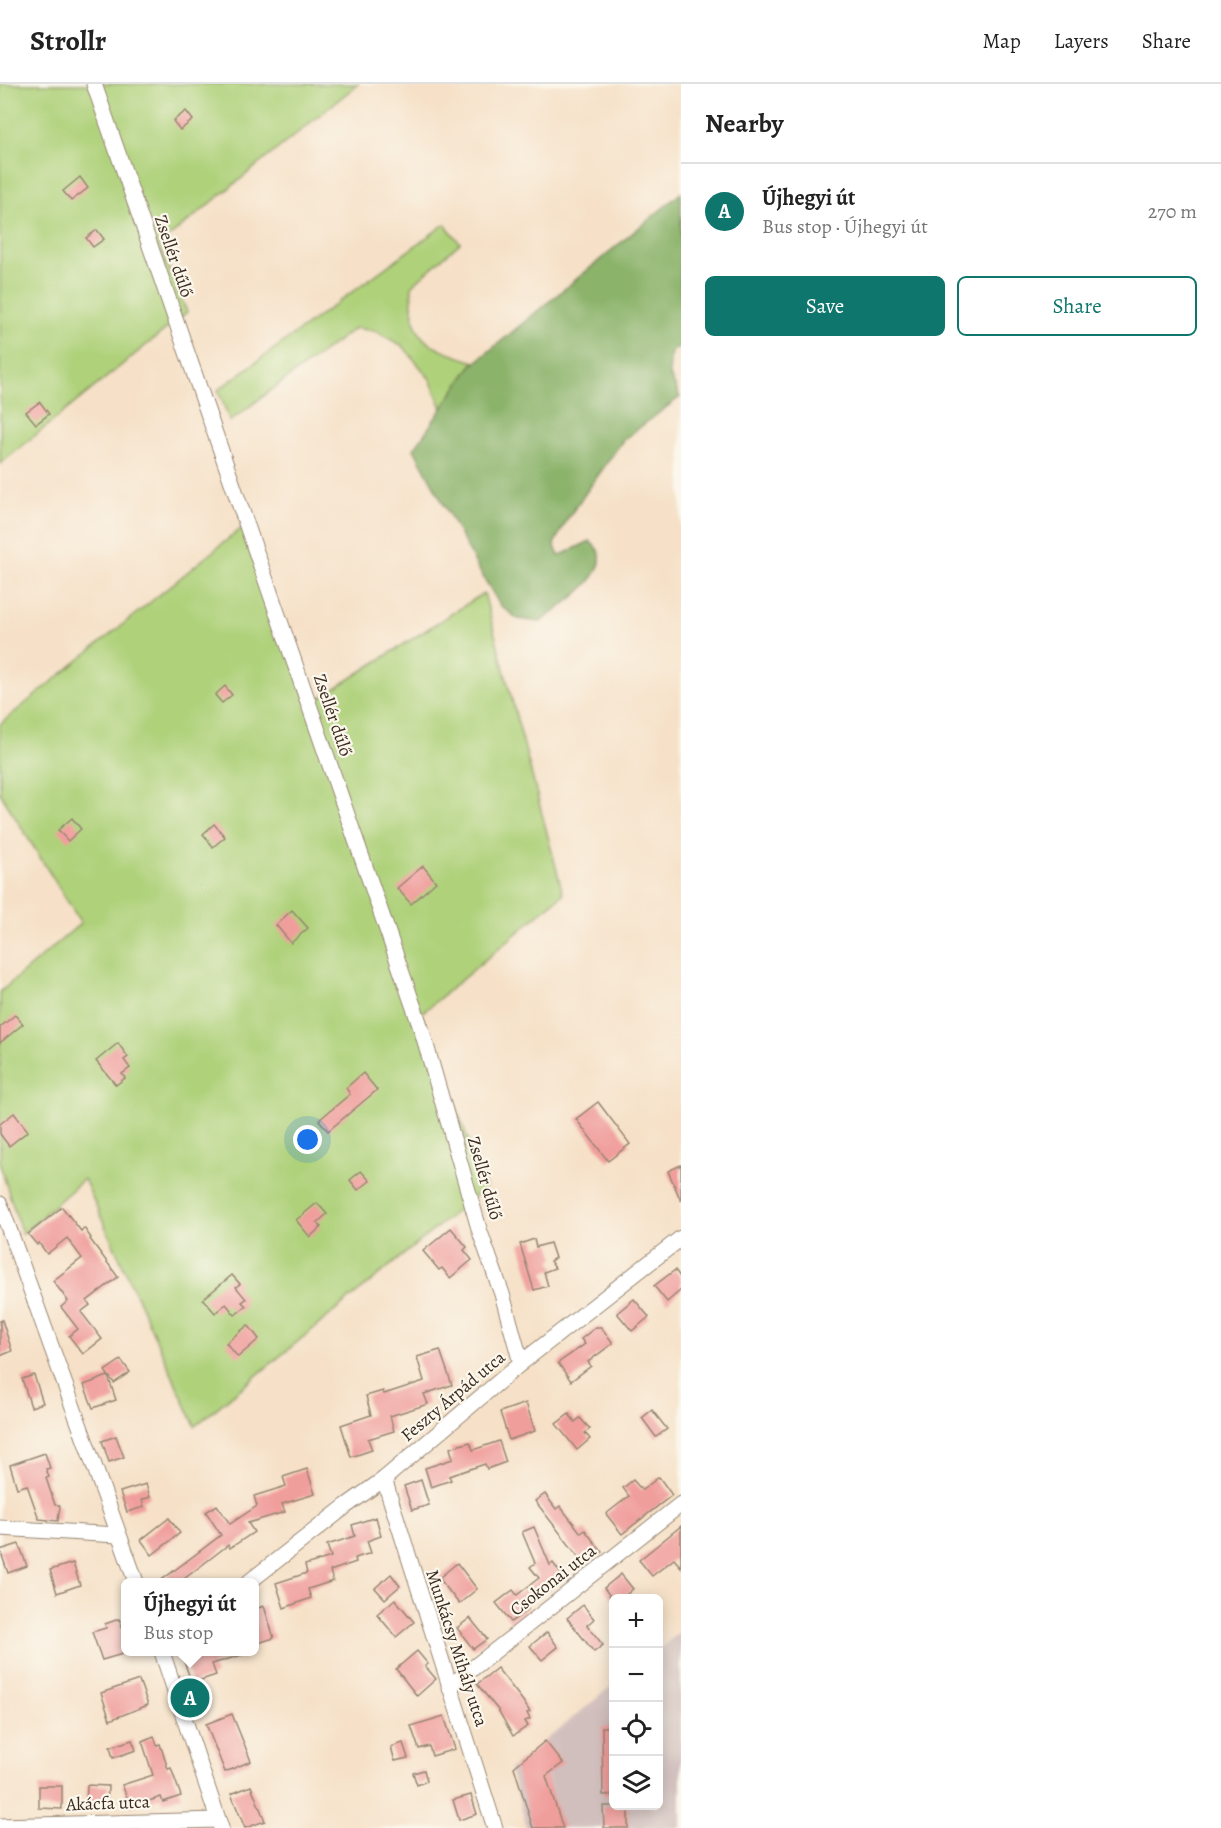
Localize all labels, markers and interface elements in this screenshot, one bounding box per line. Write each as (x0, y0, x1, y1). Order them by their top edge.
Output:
text: Strollr (30, 22, 106, 60)
text: Map (982, 27, 1021, 55)
text: Layers (1054, 27, 1109, 55)
text: Share (1142, 27, 1191, 55)
text: Nearby (705, 106, 784, 141)
text: Újhegyi út (762, 183, 855, 213)
text: A (718, 198, 731, 225)
text: 270 m (1148, 198, 1197, 225)
street label: Zsellér dűlő (149, 212, 199, 300)
text: Bus stop · Újhegyi út (762, 213, 928, 240)
button: Save (705, 276, 945, 336)
button: Share (957, 276, 1197, 336)
street label: Zsellér dűlő (308, 671, 358, 759)
your location (293, 1125, 322, 1154)
street label: Zsellér dűlő (462, 1134, 508, 1222)
street label: Feszty Árpád utca (396, 1345, 511, 1447)
street label: Csokonai utca (505, 1538, 602, 1621)
street label: Munkácsy Mihály utca (420, 1567, 494, 1730)
popup (121, 1578, 259, 1656)
text: Újhegyi út (143, 1589, 237, 1619)
map controls (609, 1594, 663, 1810)
button: + (609, 1594, 663, 1648)
text: Bus stop (143, 1619, 213, 1646)
button: − (609, 1648, 663, 1702)
pin: A (170, 1676, 210, 1720)
button: locate (609, 1702, 663, 1756)
button: layers (609, 1756, 663, 1810)
street label: Akácfa utca (65, 1790, 151, 1816)

